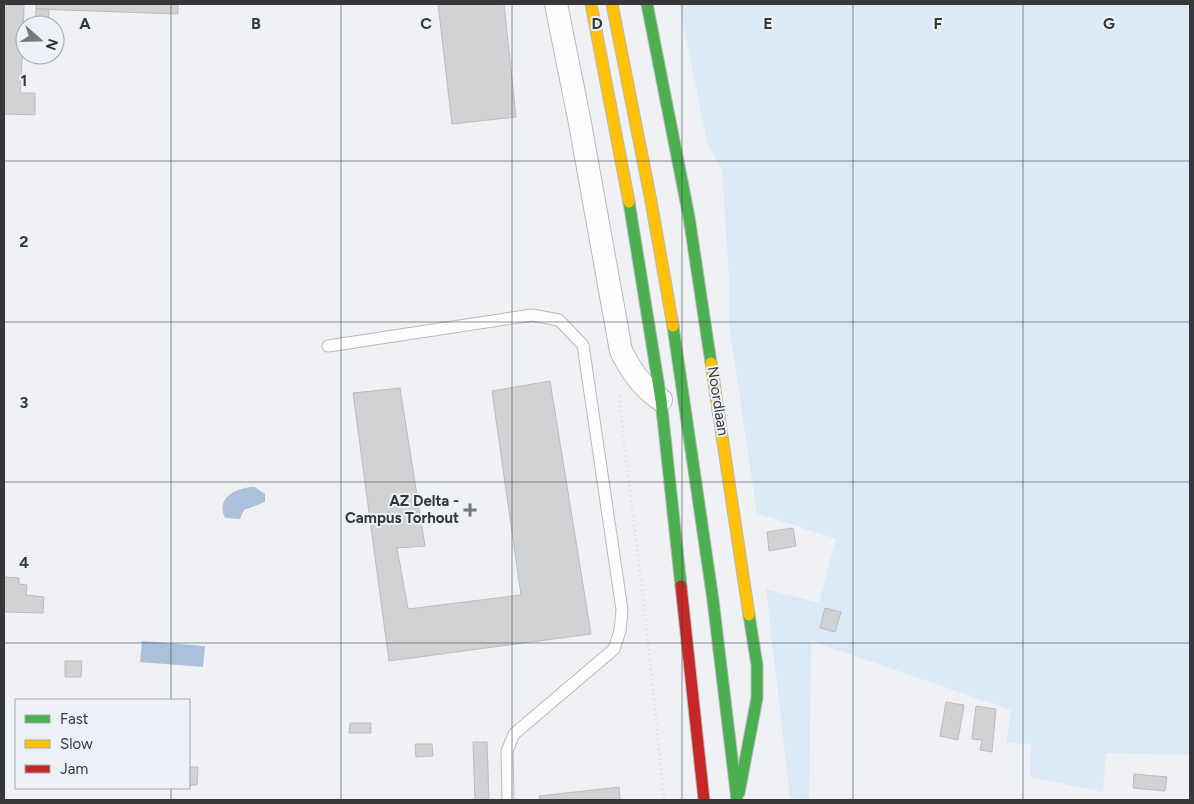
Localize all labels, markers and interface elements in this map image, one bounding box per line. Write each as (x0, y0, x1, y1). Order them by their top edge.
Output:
text: A (79, 14, 91, 33)
text: B (251, 14, 261, 33)
text: C (420, 14, 432, 33)
text: D (591, 14, 603, 33)
text: E (763, 14, 773, 33)
text: F (934, 14, 943, 33)
text: G (1103, 14, 1115, 33)
north arrow (15, 15, 65, 65)
text: N (42, 36, 62, 52)
text: 1 (21, 71, 27, 90)
text: 2 (19, 232, 29, 251)
street label: Noordlaan (704, 365, 732, 437)
text: 3 (20, 393, 29, 412)
place label: AZ Delta - Campus Torhout (345, 492, 459, 527)
marker: AZ Delta - Campus Torhout (463, 503, 477, 517)
text: 4 (19, 553, 29, 572)
legend (15, 699, 190, 789)
text: Fast (60, 710, 89, 728)
text: Slow (60, 735, 93, 753)
text: Jam (60, 760, 88, 778)

